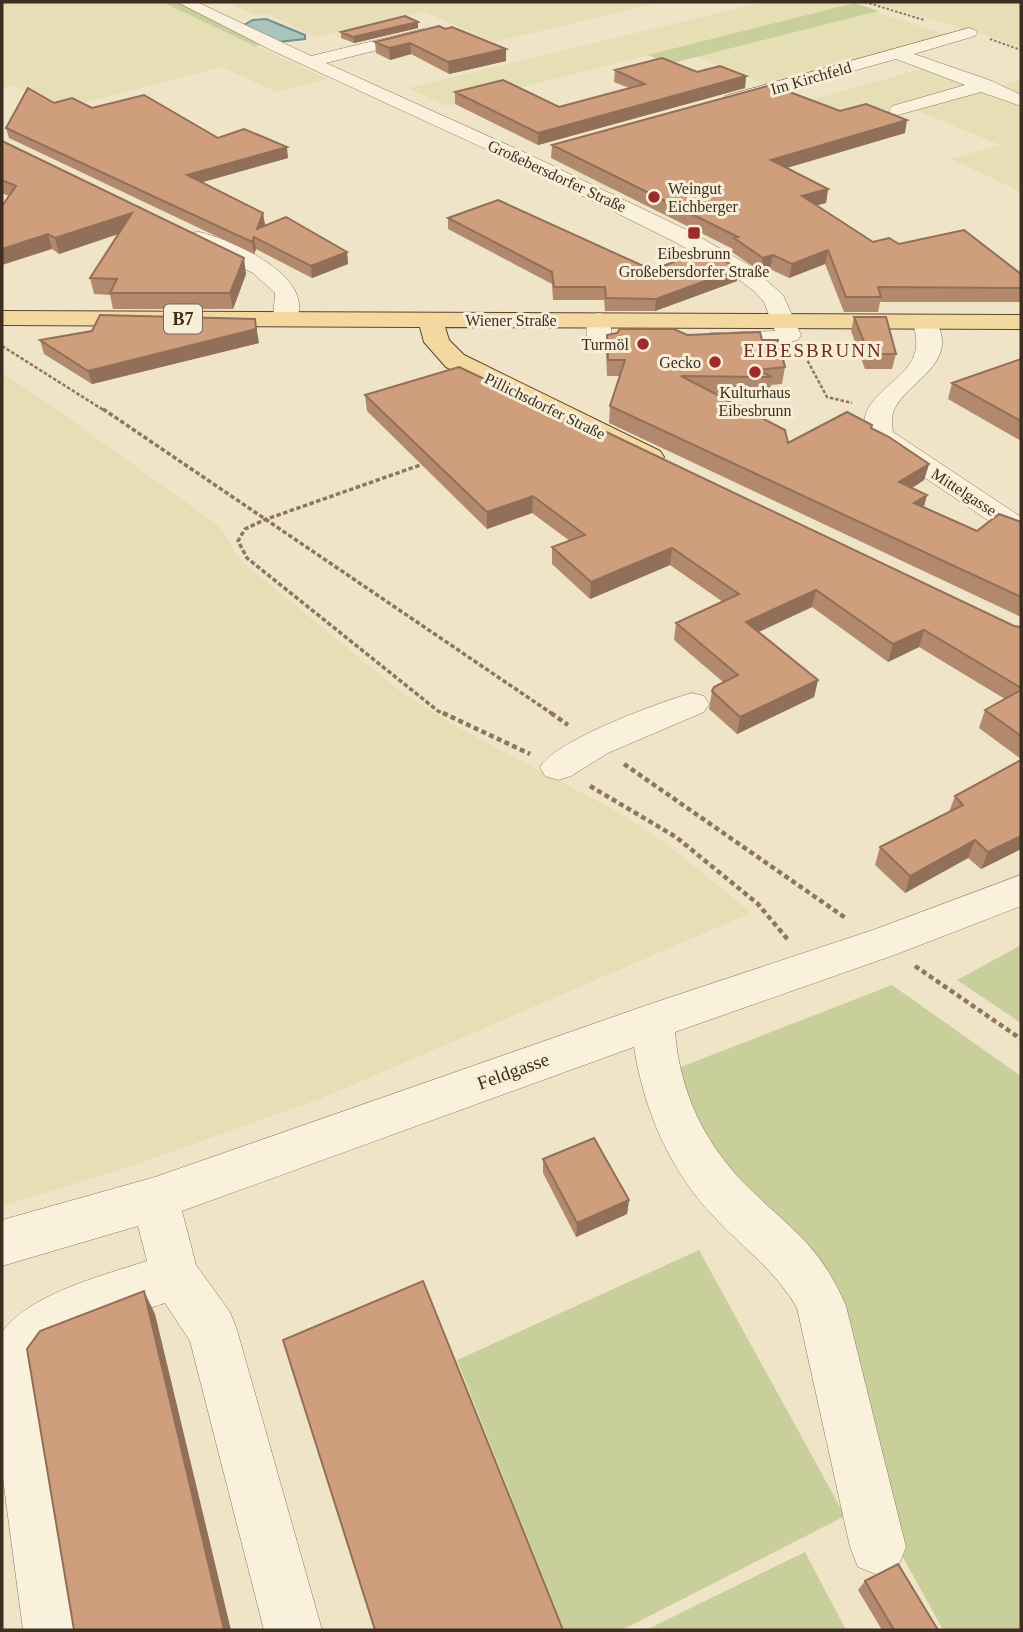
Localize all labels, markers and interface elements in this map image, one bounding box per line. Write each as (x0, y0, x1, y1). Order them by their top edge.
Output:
street label: Im Kirchfeld (769, 58, 853, 98)
street label: Großebersdorfer Straße (485, 136, 629, 216)
place label: Weingut Eichberger (668, 180, 739, 216)
marker: Weingut Eichberger (646, 189, 662, 205)
marker: Eibesbrunn Großebersdorfer Straße (686, 225, 702, 241)
place label: Eibesbrunn Großebersdorfer Straße (619, 245, 769, 280)
road number: B7 (164, 304, 202, 334)
street label: Wiener Straße (465, 312, 557, 329)
place label: Turmöl (582, 336, 630, 353)
marker: Turmöl (635, 336, 651, 352)
district label: EIBESBRUNN (743, 340, 883, 361)
place label: Gecko (659, 354, 701, 371)
marker: Gecko (707, 354, 723, 370)
marker: Kulturhaus Eibesbrunn (747, 364, 763, 380)
street label: Pillichsdorfer Straße (482, 369, 608, 443)
place label: Kulturhaus Eibesbrunn (719, 384, 791, 419)
street label: Mittelgasse (928, 465, 1000, 520)
street label: Feldgasse (474, 1048, 552, 1094)

